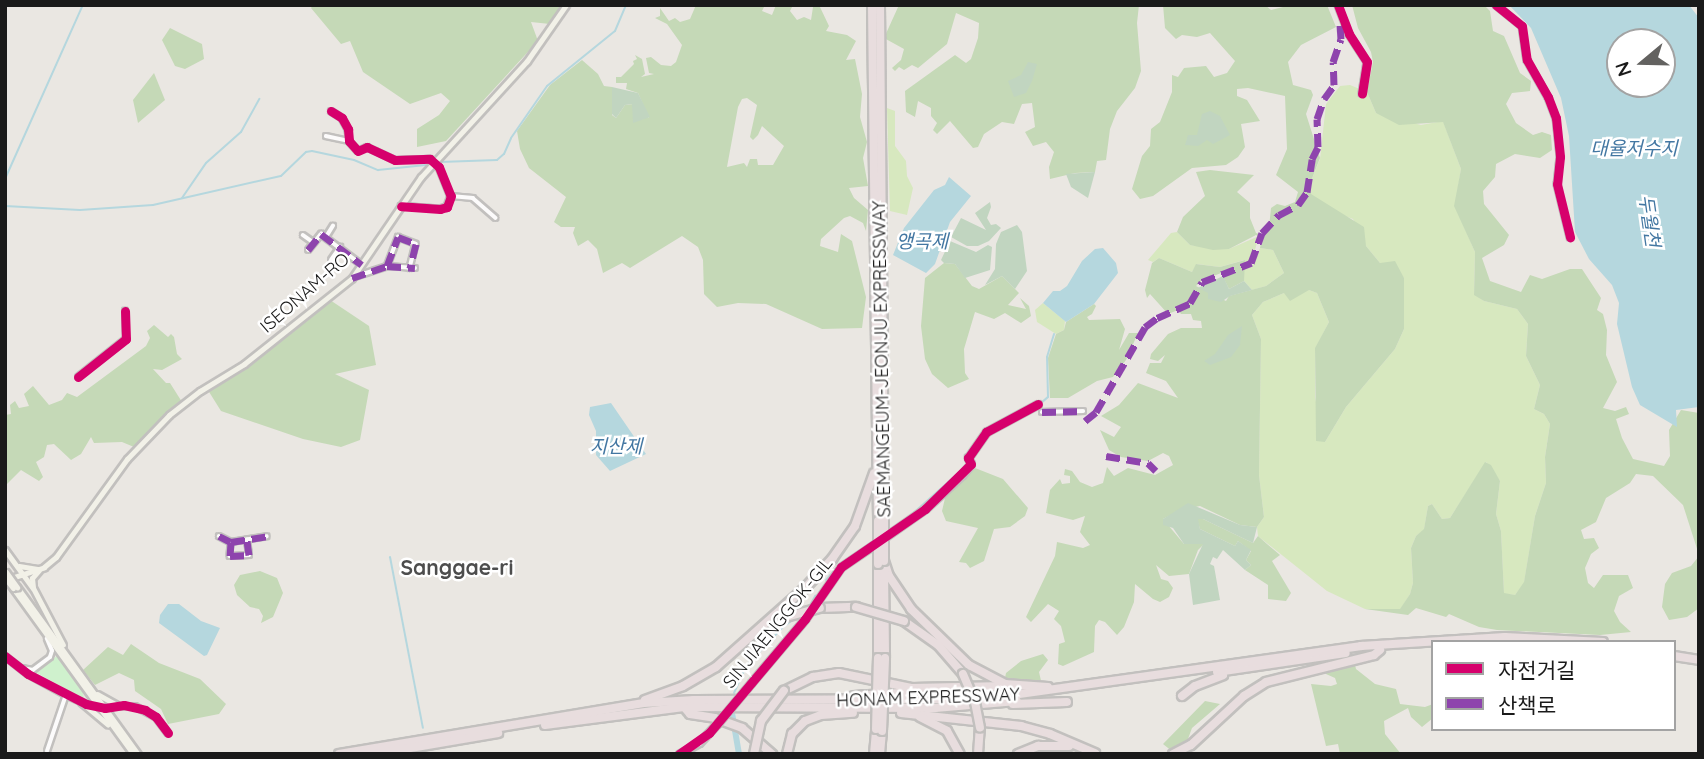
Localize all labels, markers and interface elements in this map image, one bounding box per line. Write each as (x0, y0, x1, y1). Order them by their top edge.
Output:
north arrow (1606, 28, 1676, 98)
text: N (1609, 59, 1637, 80)
water label: 대율저수지 (1590, 138, 1678, 160)
water label: 두월천 (1634, 193, 1664, 249)
street label: SAEMANGEUM-JEONJU EXPRESSWAY (868, 200, 896, 518)
water label: 앵곡제 (896, 231, 948, 253)
street label: ISEONAM-RO (256, 248, 354, 338)
water label: 지산제 (590, 436, 642, 458)
street label: SINJIAENGGOK-GIL (719, 553, 837, 693)
district label: Sanggae-ri (401, 554, 513, 580)
legend (1431, 640, 1676, 731)
text: 자전거길 (1498, 657, 1575, 683)
street label: HONAM EXPRESSWAY (836, 684, 1020, 712)
text: 산책로 (1498, 692, 1556, 718)

